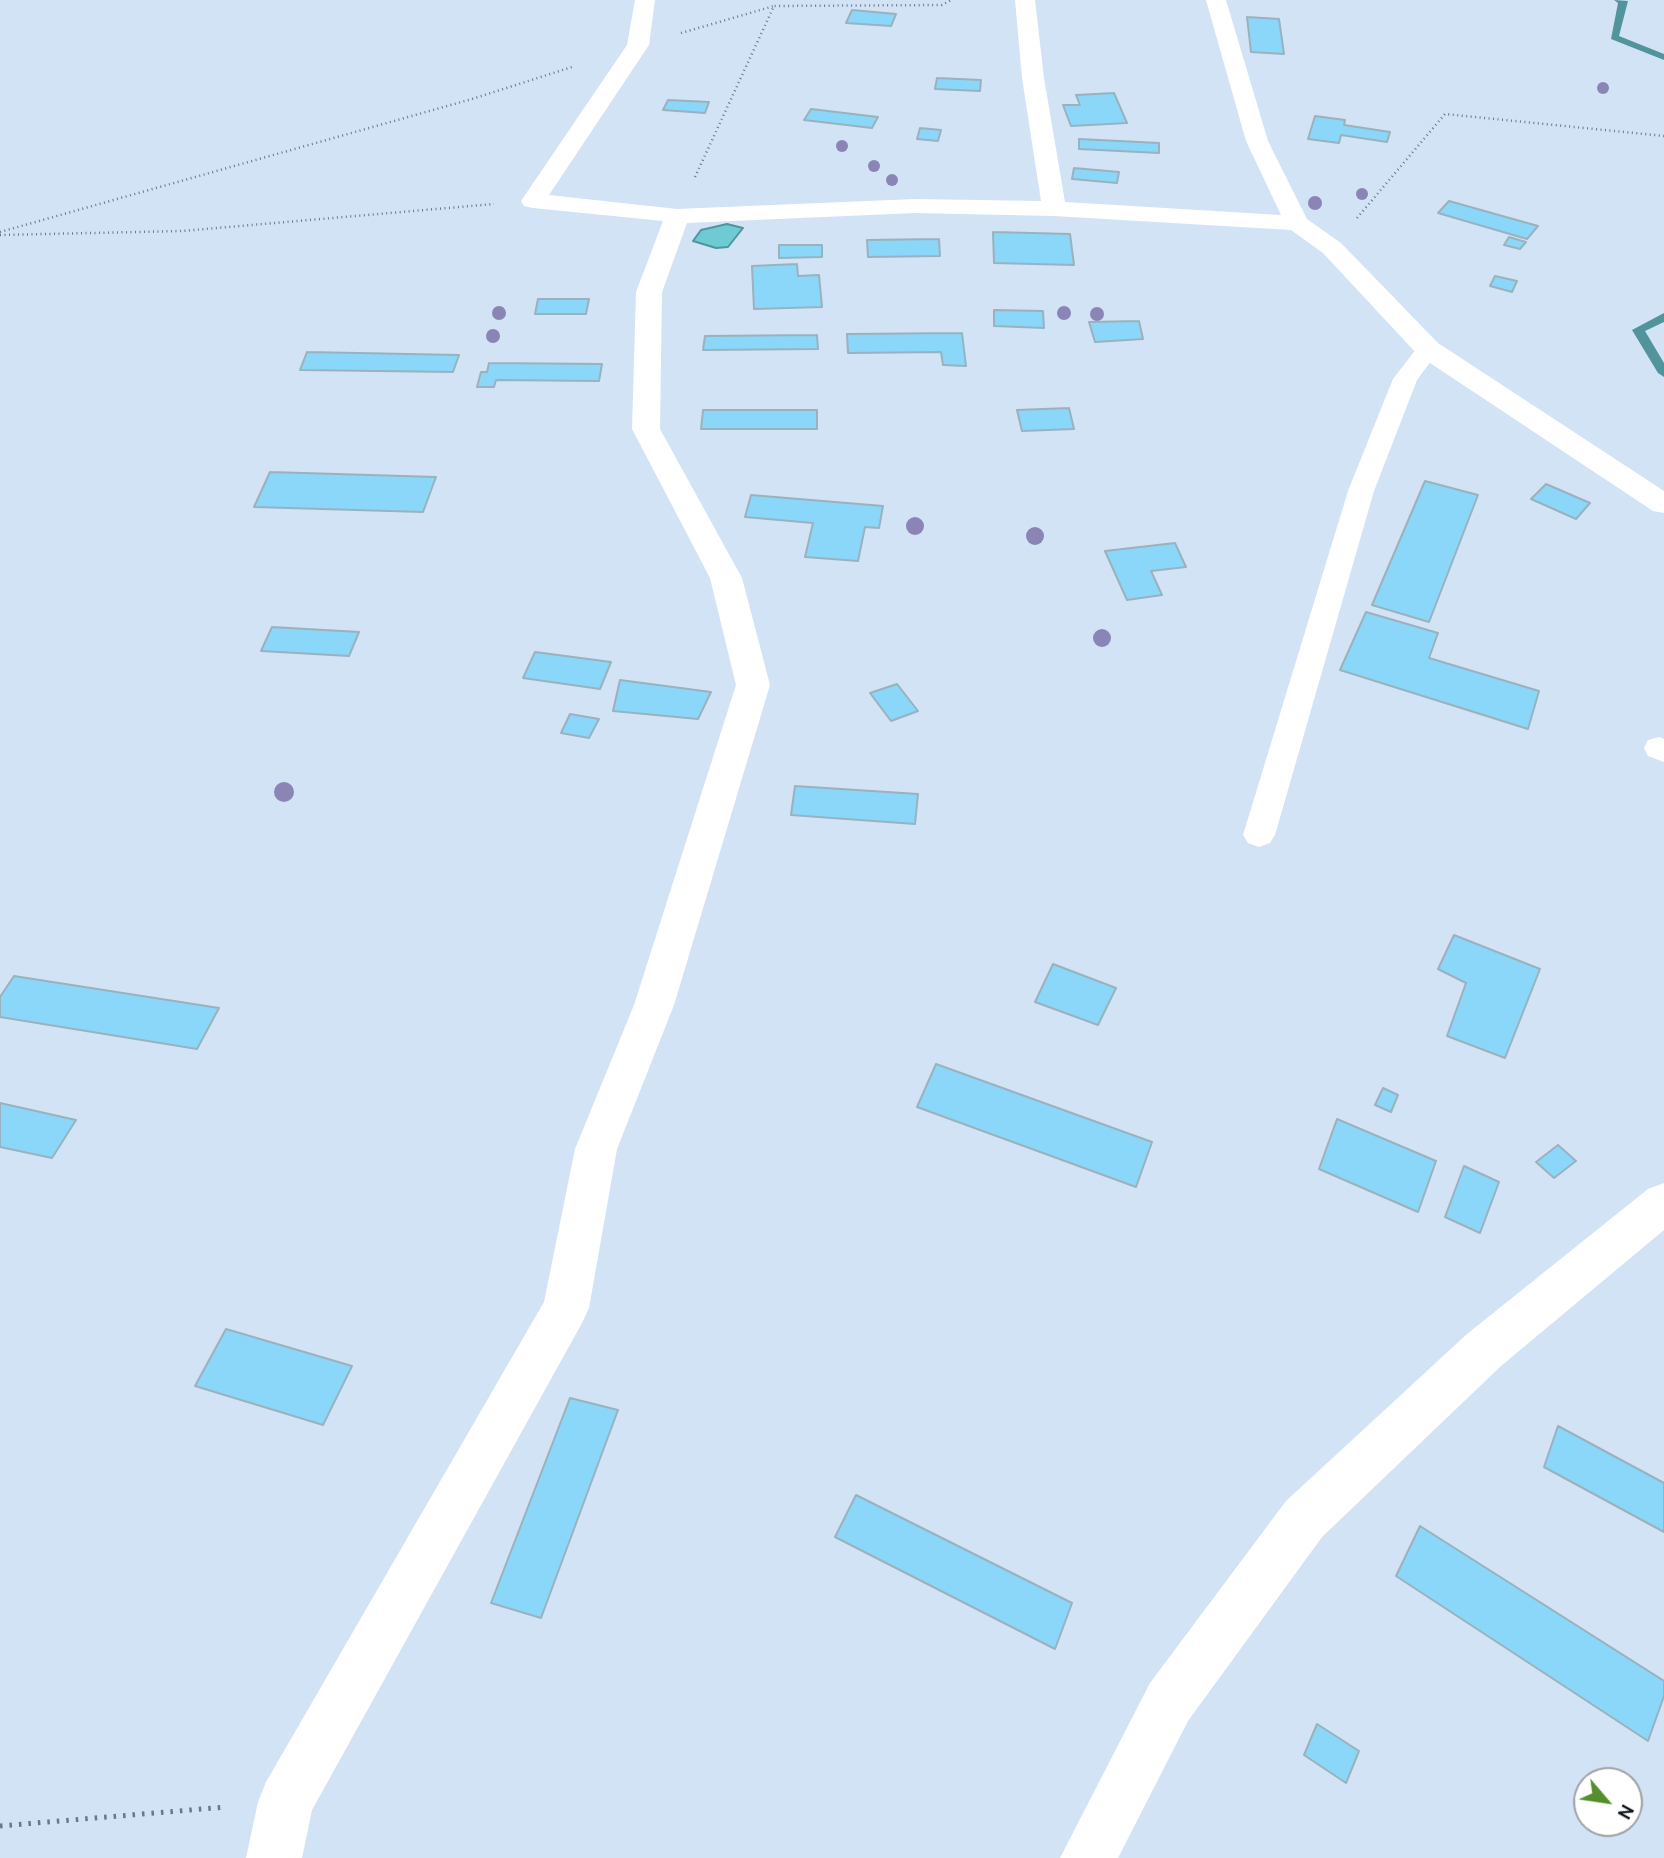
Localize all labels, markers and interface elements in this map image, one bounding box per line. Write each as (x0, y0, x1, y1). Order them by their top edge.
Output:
north arrow (1573, 1767, 1643, 1837)
text: N (1611, 1799, 1638, 1823)

